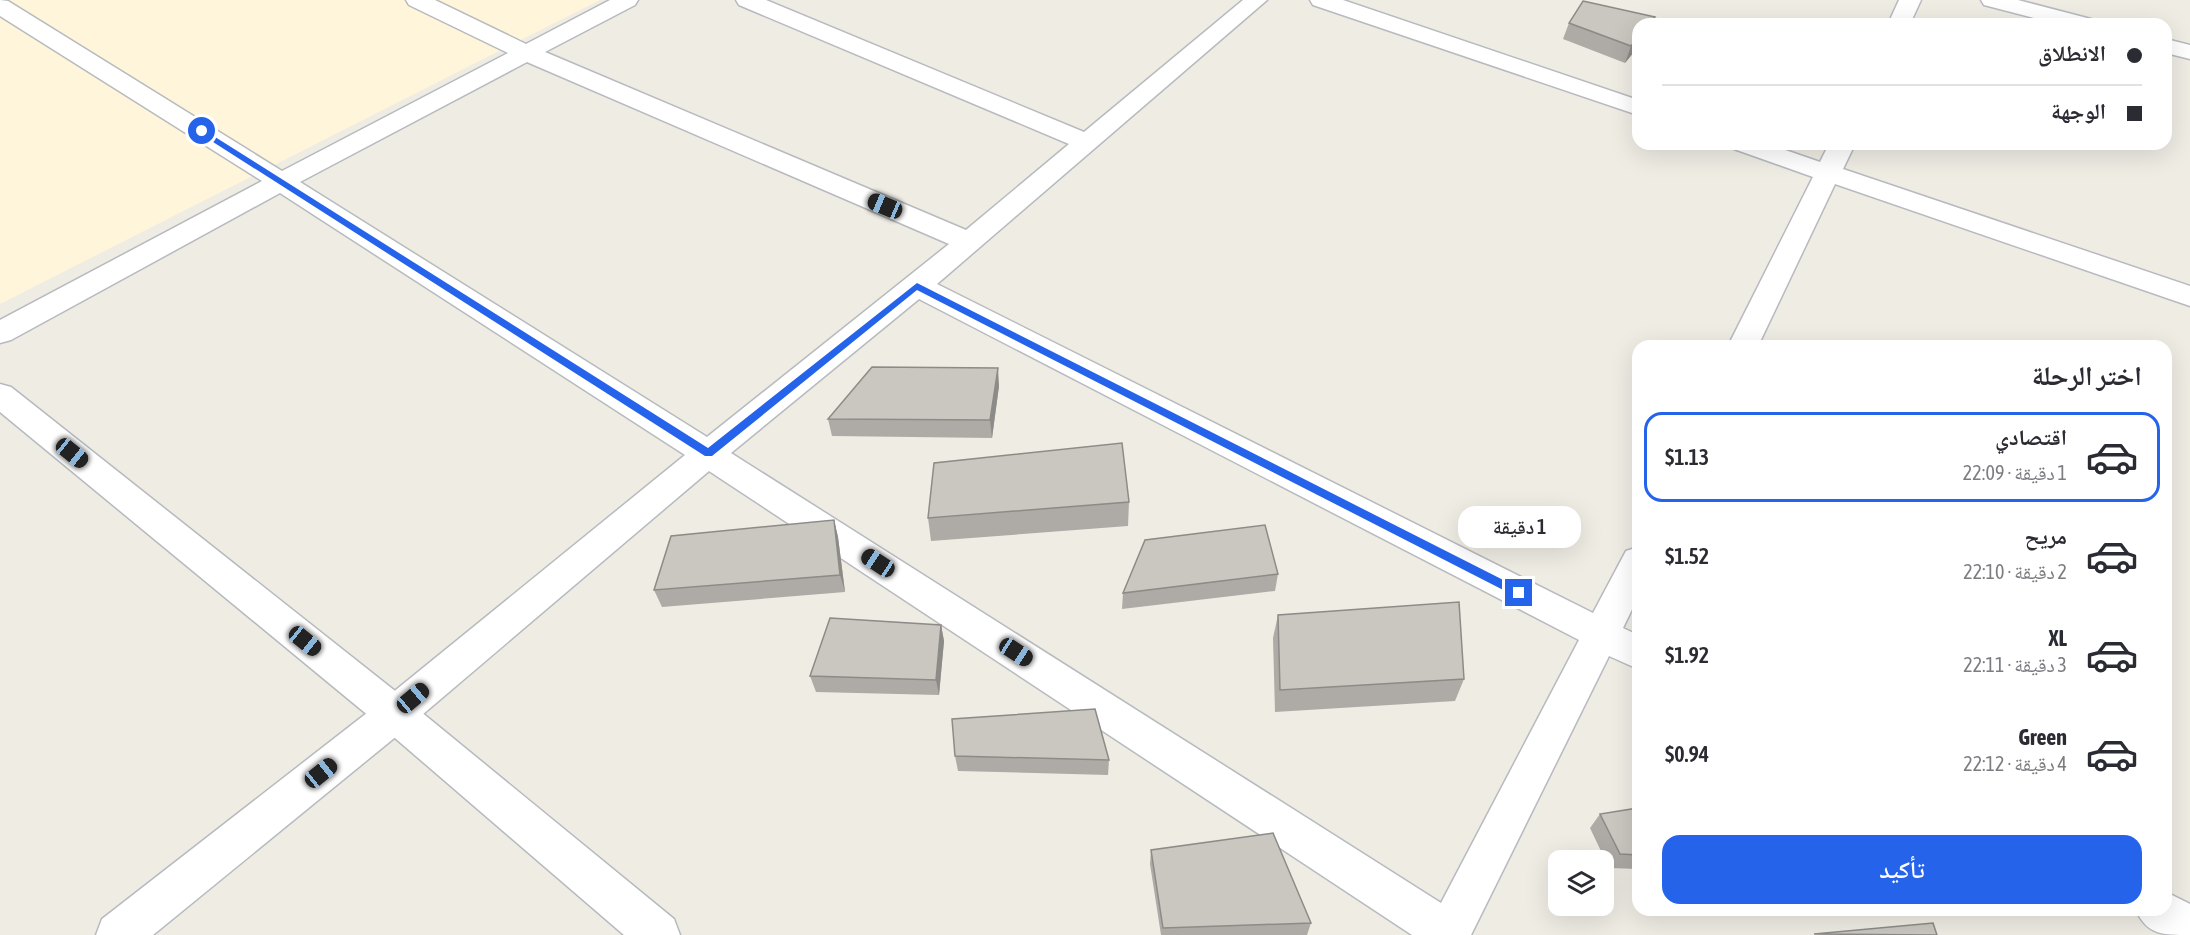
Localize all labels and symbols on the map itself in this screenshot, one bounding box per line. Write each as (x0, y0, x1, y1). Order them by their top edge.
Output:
route start (188, 117, 215, 144)
car (865, 191, 905, 221)
car (52, 435, 92, 471)
callout: 1 دقيقة (1458, 506, 1580, 548)
car (858, 546, 898, 580)
route end (1505, 579, 1532, 606)
car (285, 623, 325, 659)
car (996, 635, 1036, 669)
car (393, 680, 433, 716)
car (301, 755, 341, 791)

